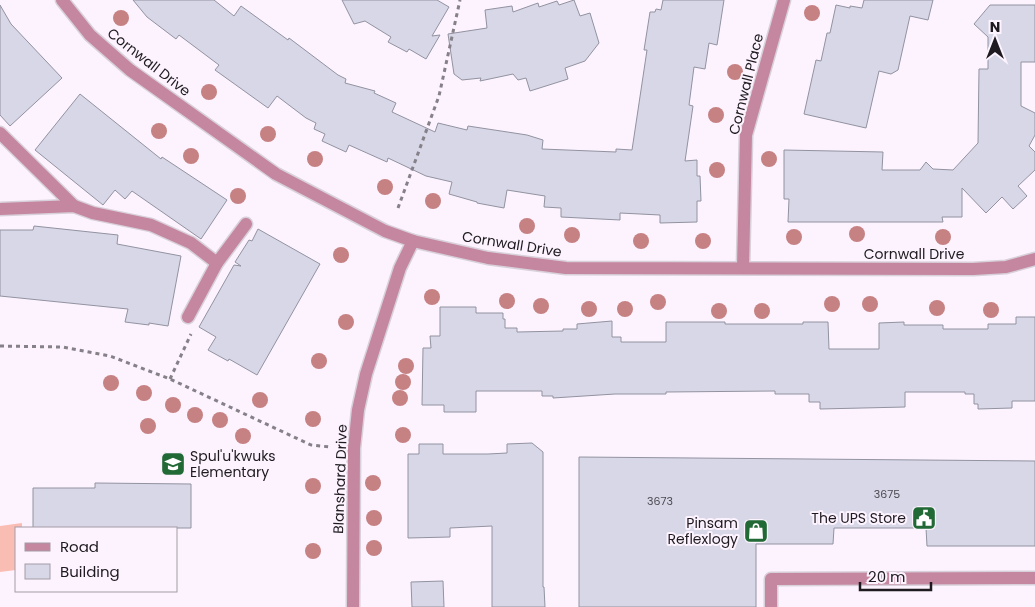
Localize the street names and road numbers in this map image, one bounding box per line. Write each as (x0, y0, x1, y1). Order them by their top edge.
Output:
street label: Cornwall Drive (103, 23, 195, 101)
street label: Cornwall Place (724, 31, 768, 137)
street label: Cornwall Drive (461, 226, 564, 262)
street label: Cornwall Drive (864, 244, 965, 264)
street label: Blanshard Drive (328, 424, 352, 534)

